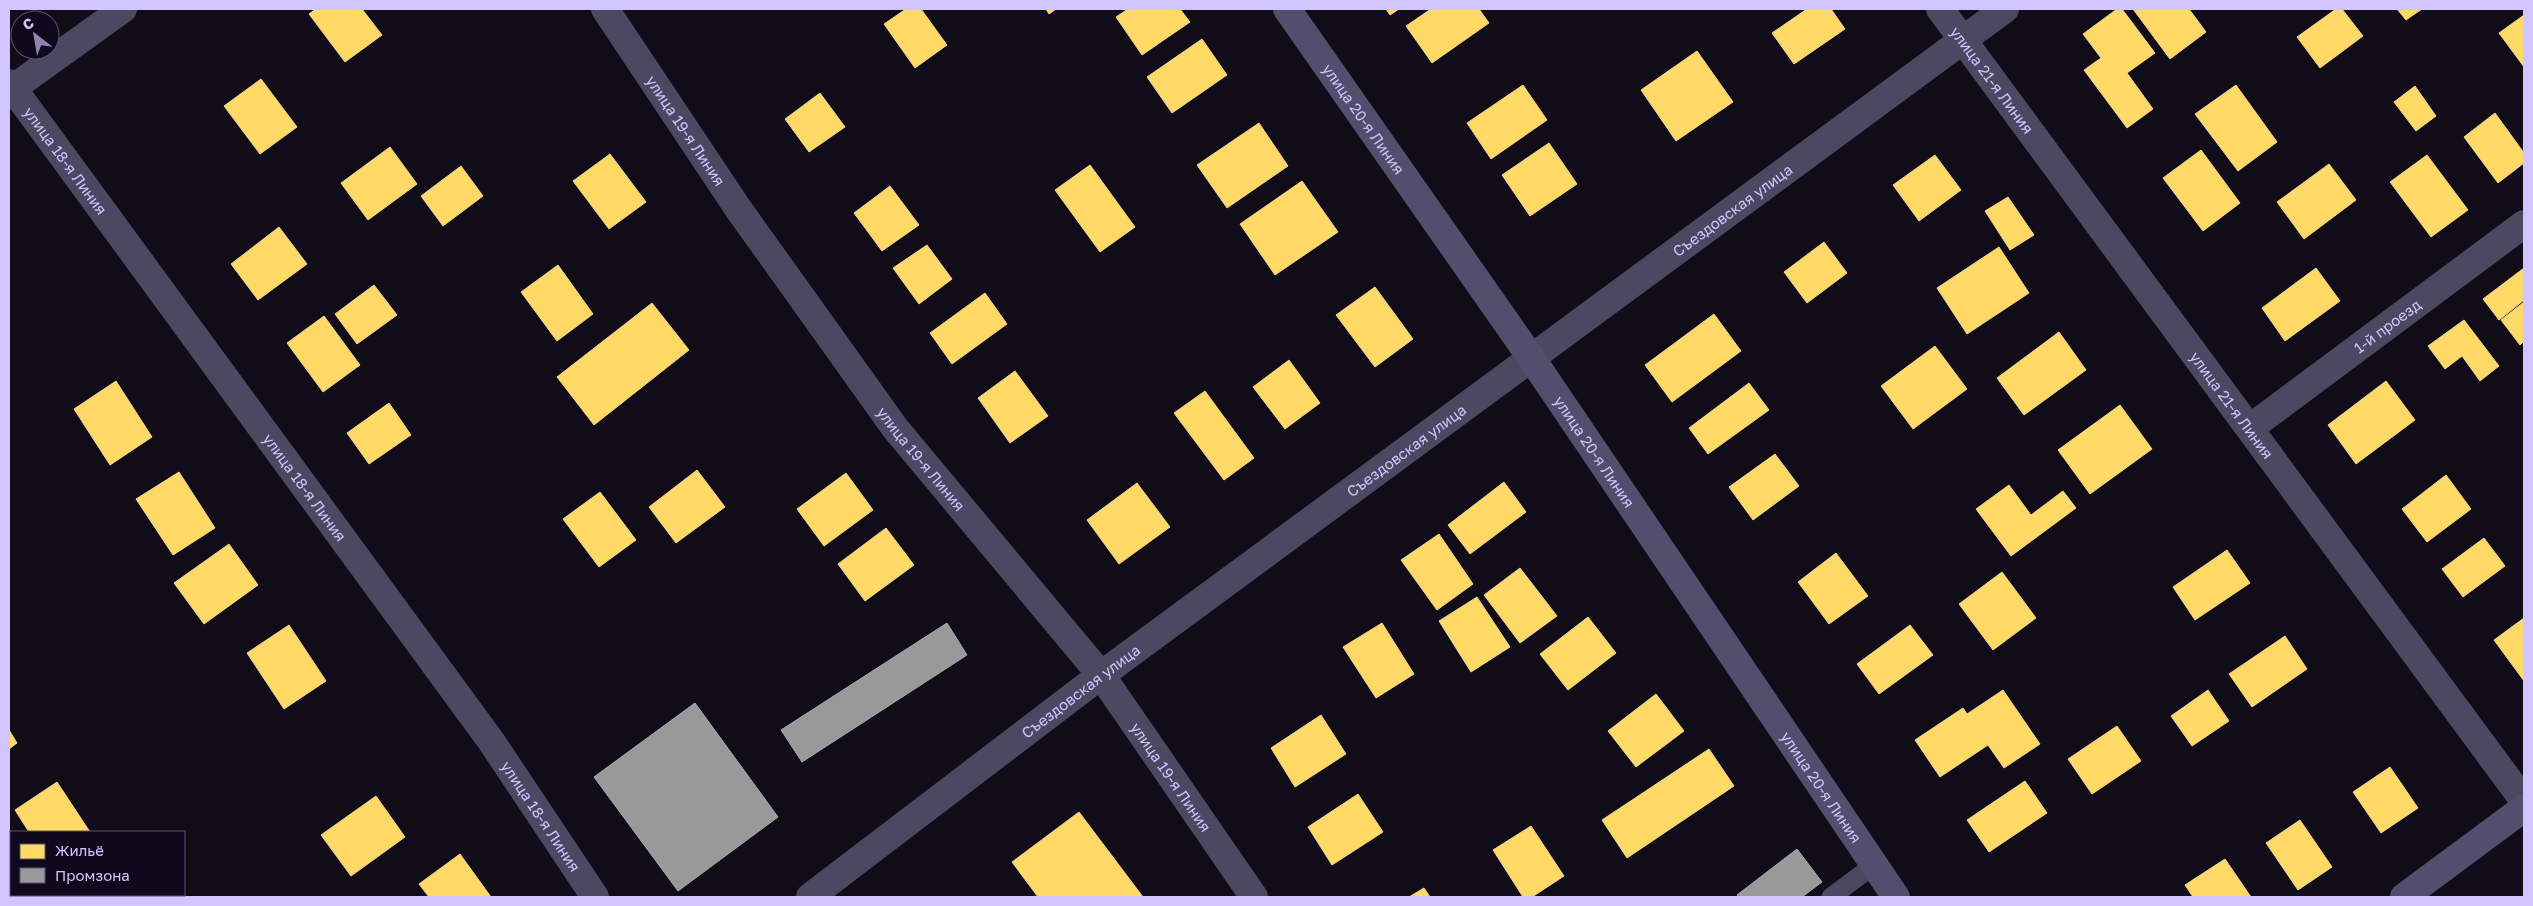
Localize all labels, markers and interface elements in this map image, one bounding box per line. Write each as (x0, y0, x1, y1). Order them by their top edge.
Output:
north arrow (10, 10, 60, 60)
text: С (19, 14, 37, 33)
street label: улица 21-я Линия (1947, 23, 2038, 137)
street label: улица 20-я Линия (1319, 60, 1409, 177)
street label: улица 19-я Линия (643, 72, 729, 189)
street label: улица 18-я Линия (20, 103, 111, 218)
street label: Съездовская улица (1669, 160, 1796, 260)
street label: 1-й проезд (2350, 295, 2424, 357)
street label: улица 21-я Линия (2187, 348, 2277, 462)
street label: улица 20-я Линия (1551, 392, 1639, 511)
street label: Съездовская улица (1343, 400, 1469, 500)
street label: улица 19-я Линия (874, 403, 969, 514)
street label: улица 18-я Линия (260, 430, 350, 545)
street label: Съездовская улица (1018, 640, 1143, 742)
street label: улица 19-я Линия (1127, 719, 1215, 835)
street label: улица 20-я Линия (1778, 728, 1866, 846)
street label: улица 18-я Линия (498, 758, 584, 875)
legend (10, 831, 185, 896)
text: Жильё (55, 841, 104, 859)
text: Промзона (55, 866, 130, 884)

